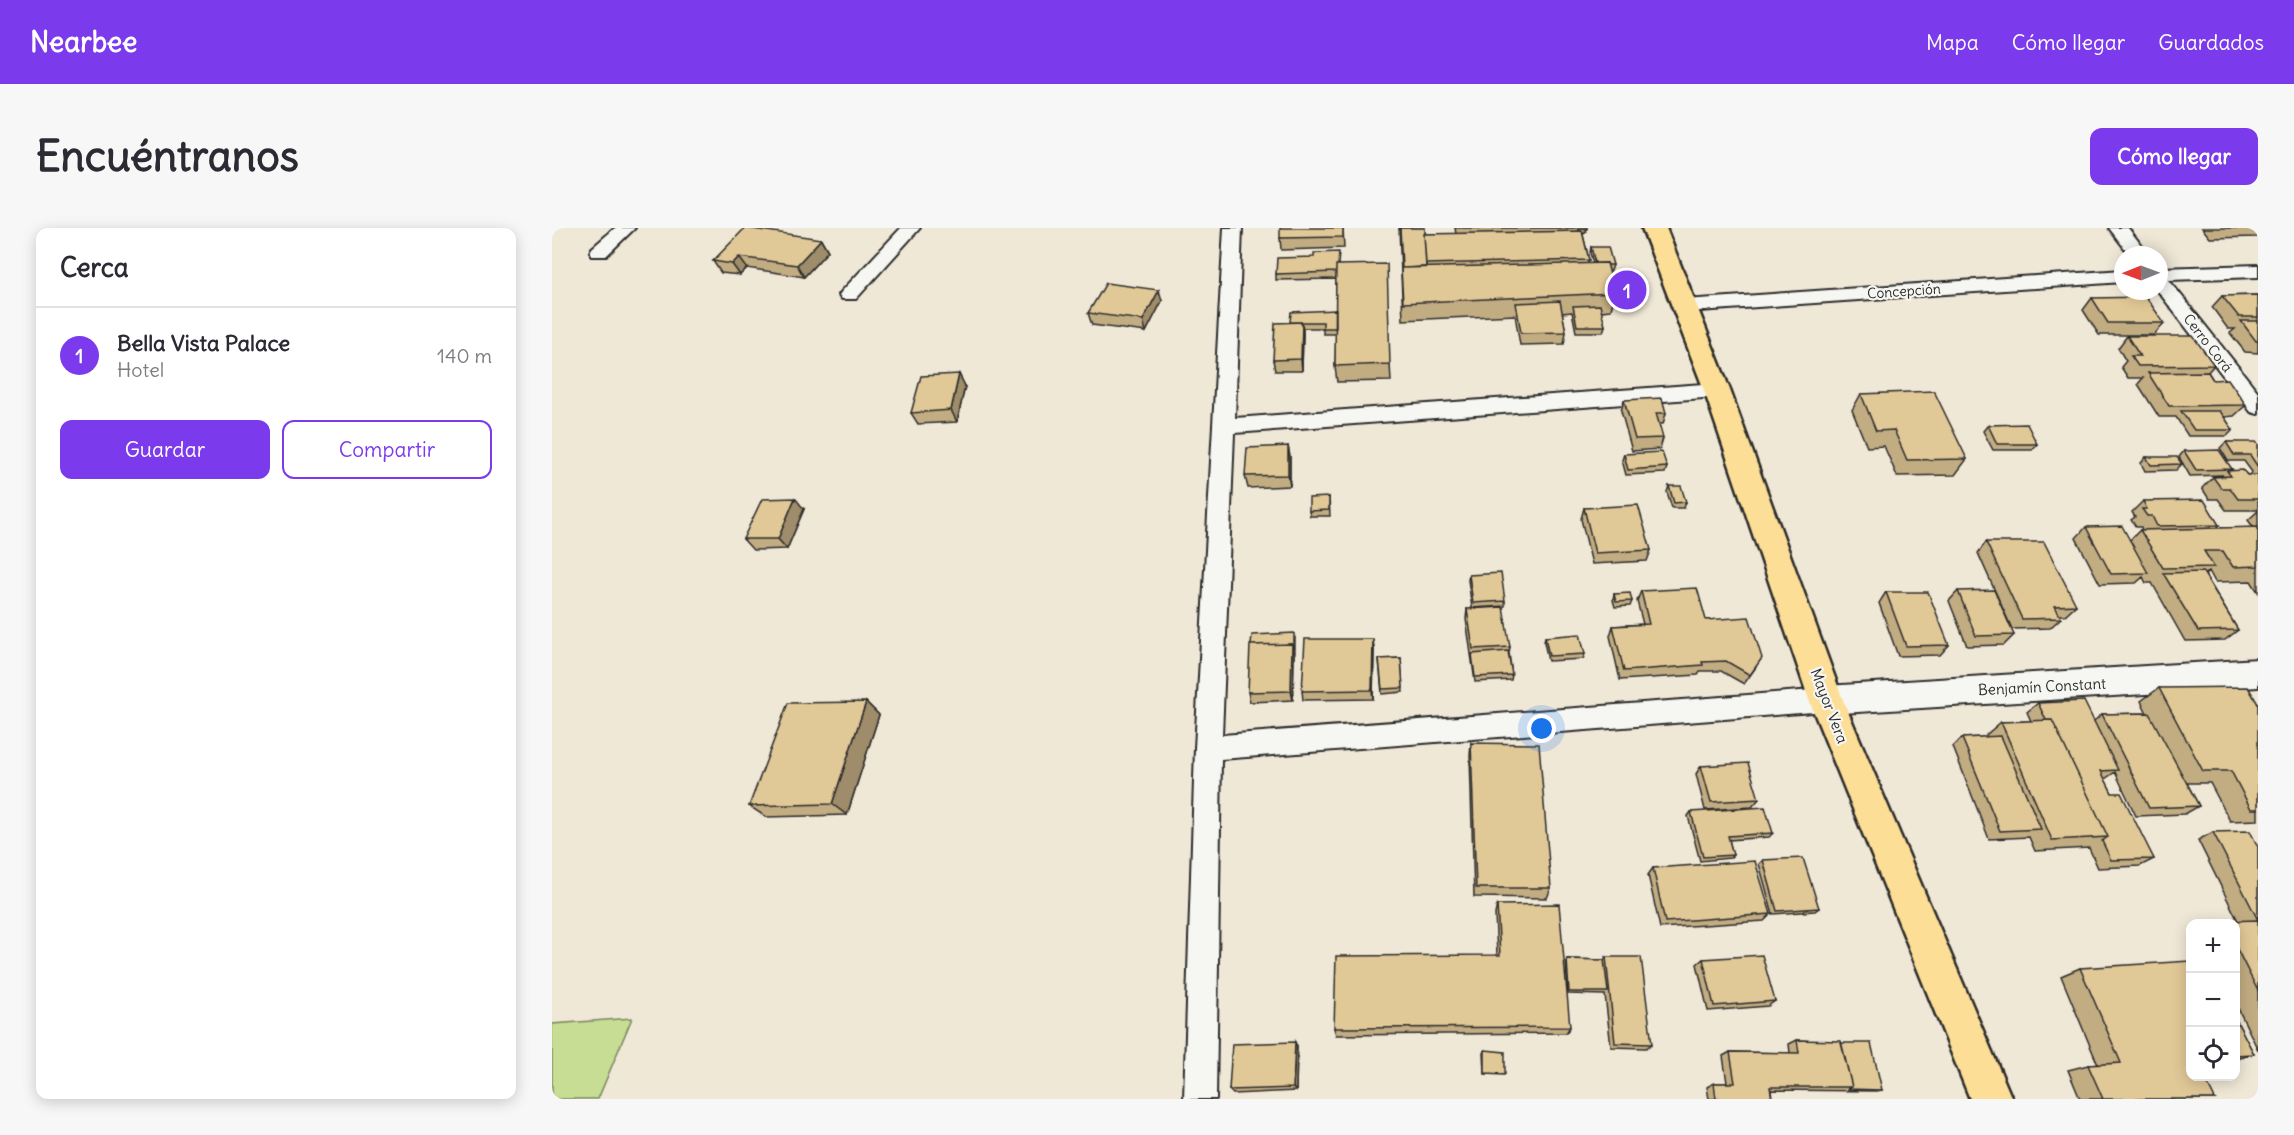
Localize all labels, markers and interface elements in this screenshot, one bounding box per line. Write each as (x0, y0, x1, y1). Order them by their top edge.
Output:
text: Nearbee (30, 24, 137, 60)
text: Mapa (1926, 29, 1979, 56)
text: Cómo llegar (2012, 29, 2125, 56)
text: Guardados (2158, 29, 2264, 56)
button: Cómo llegar (2090, 128, 2258, 185)
text: Encuéntranos (36, 130, 299, 182)
north arrow (2114, 246, 2168, 300)
text: Cerca (60, 251, 129, 284)
pin: 1 (1608, 268, 1646, 312)
street label: Concepción (1867, 279, 1941, 303)
street label: Cerro Corá (2180, 310, 2236, 376)
text: Bella Vista Palace (117, 329, 290, 357)
text: 1 (76, 343, 83, 368)
text: 140 m (437, 343, 492, 368)
text: Hotel (117, 357, 164, 382)
button: Guardar (60, 420, 270, 479)
button: Compartir (282, 420, 492, 479)
street label: Mayor Vera (1807, 666, 1853, 746)
street label: Benjamín Constant (1977, 674, 2106, 699)
your location (1527, 714, 1556, 743)
map controls (2186, 919, 2240, 1081)
button: + (2186, 919, 2240, 973)
button: − (2186, 973, 2240, 1027)
button: locate (2186, 1027, 2240, 1081)

